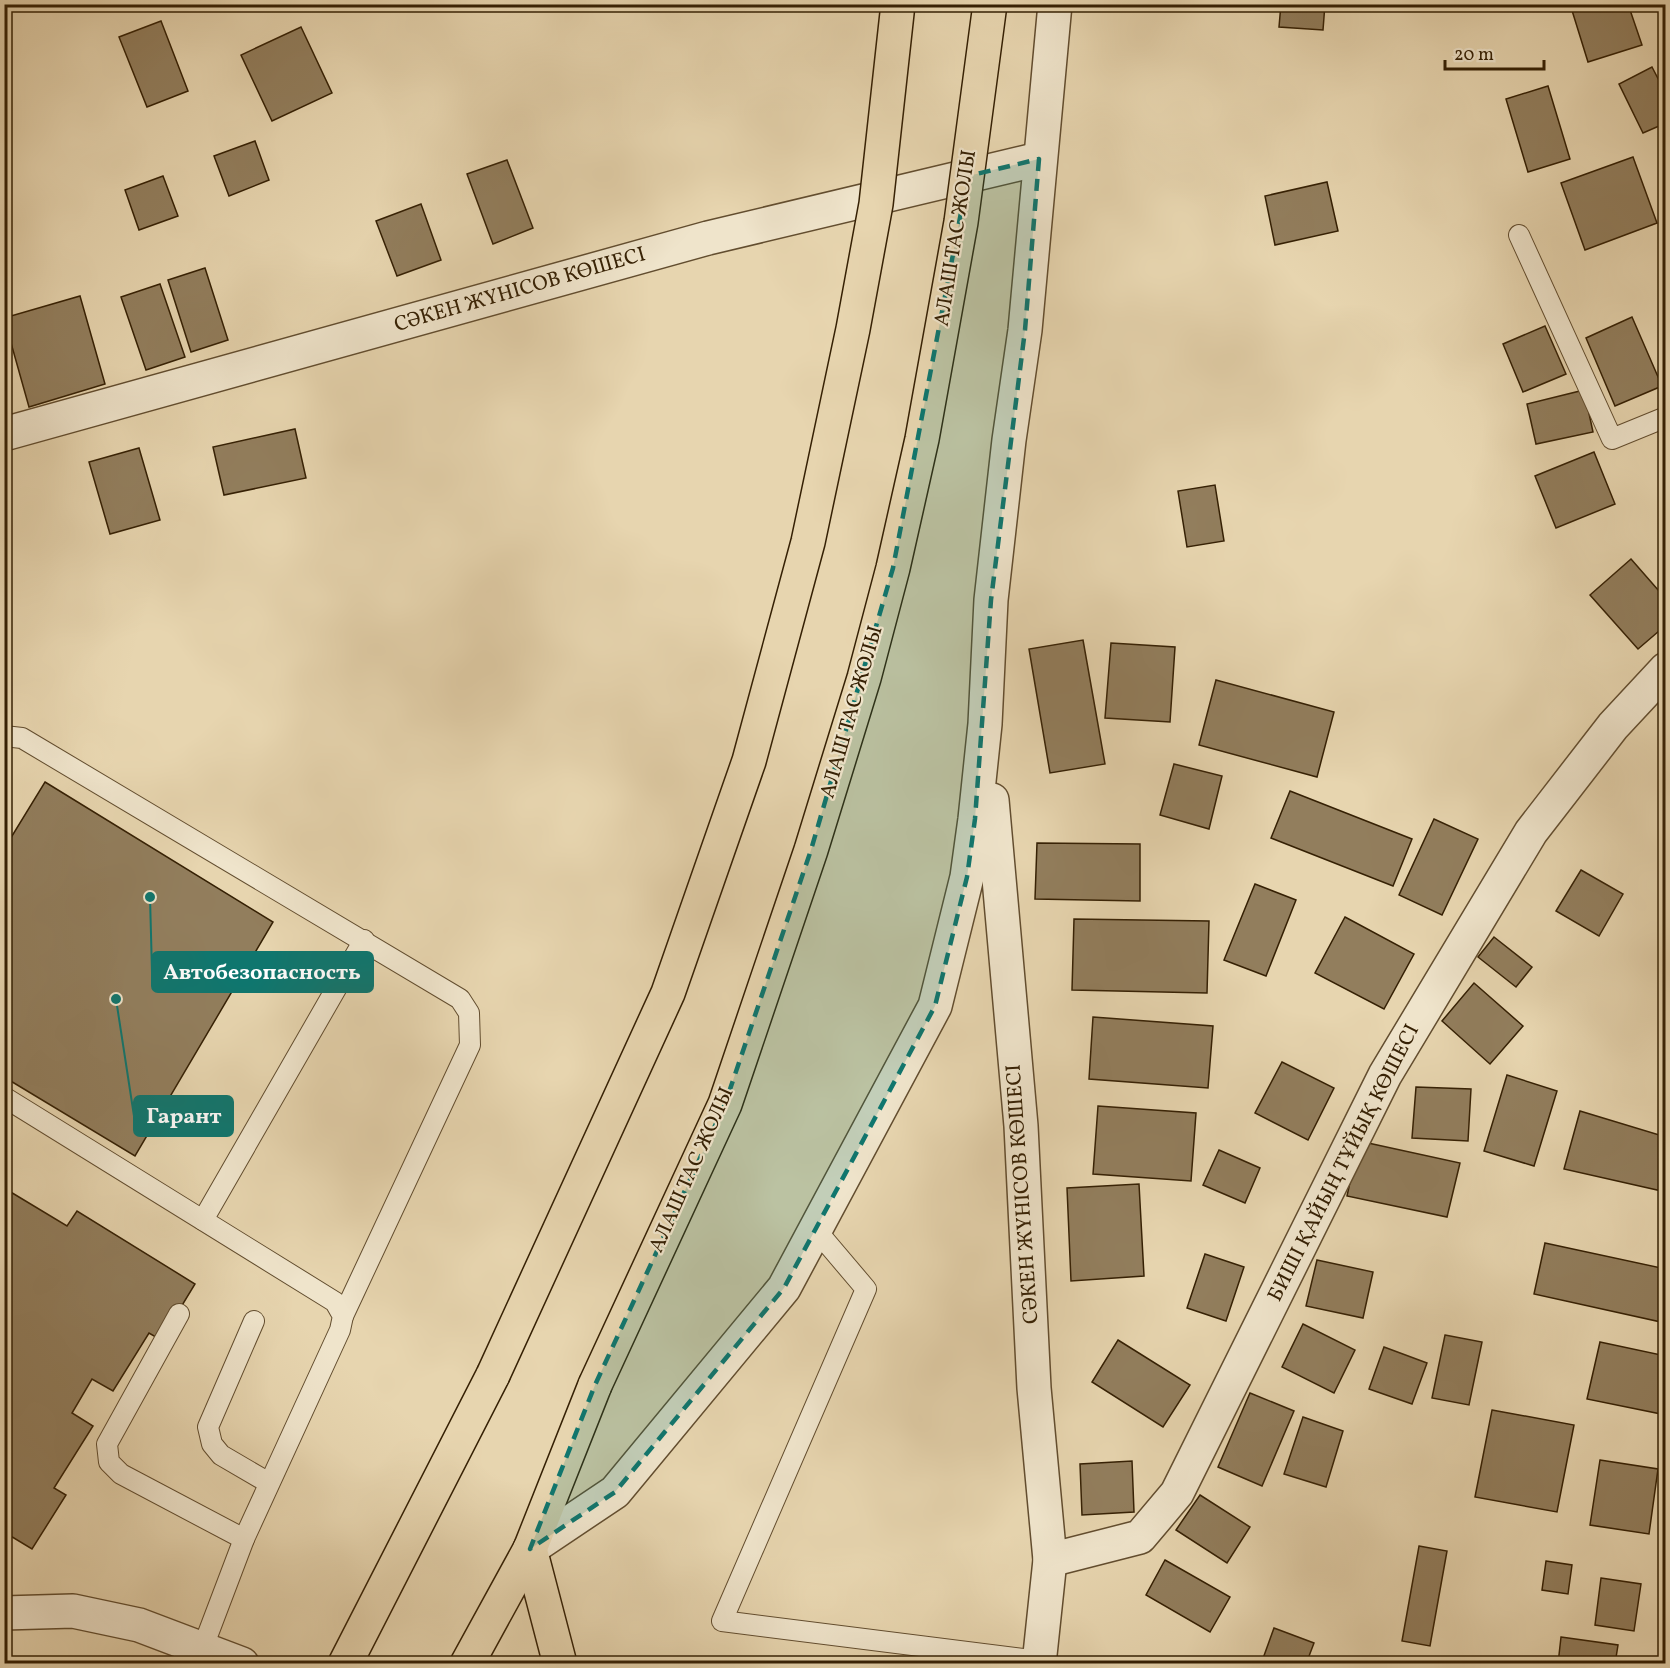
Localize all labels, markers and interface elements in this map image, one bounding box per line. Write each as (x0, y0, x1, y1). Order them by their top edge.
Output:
scale bar (1445, 33, 1544, 71)
text: 20 m (1454, 43, 1494, 68)
street label: АЛАШ ТАС ЖОЛЫ (928, 148, 984, 328)
street label: СӘКЕН ЖҮНІСОВ КӨШЕСІ (391, 240, 649, 340)
street label: АЛАШ ТАС ЖОЛЫ (813, 622, 891, 802)
callout: Автобезопасность (152, 952, 373, 992)
text: Автобезопасность (163, 958, 361, 989)
street label: БИШІ ҚАЙЫҢ ТҰЙЫҚ КӨШЕСІ (1261, 1019, 1427, 1307)
street label: СӘКЕН ЖҮНІСОВ КӨШЕСІ (999, 1063, 1047, 1325)
street label: АЛАШ ТАС ЖОЛЫ (642, 1083, 742, 1257)
callout: Гарант (134, 1096, 233, 1136)
text: Гарант (146, 1102, 222, 1133)

